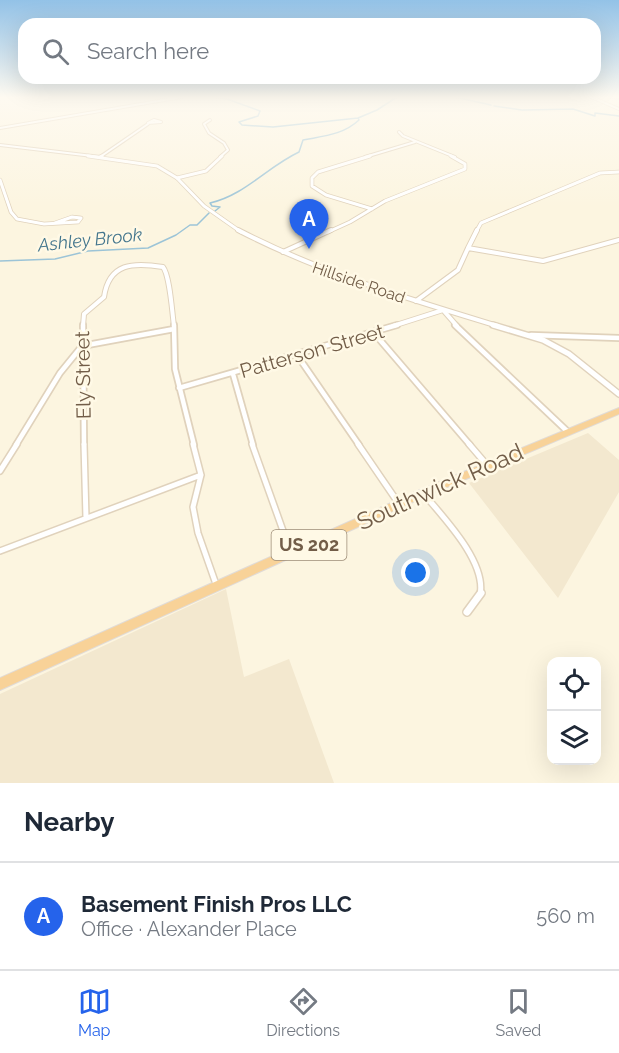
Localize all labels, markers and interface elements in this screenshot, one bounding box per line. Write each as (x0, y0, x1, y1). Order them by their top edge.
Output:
search box (18, 18, 601, 84)
icon: search (39, 35, 72, 68)
text: Search here (87, 38, 209, 64)
pin: A (290, 200, 328, 249)
water label: Ashley Brook (36, 224, 143, 256)
street label: Hillside Road (310, 258, 408, 307)
street label: Patterson Street (237, 319, 387, 383)
street label: Ely Street (70, 330, 96, 419)
street label: Southwick Road (352, 437, 528, 536)
road number: US 202 (272, 530, 346, 560)
your location (401, 558, 430, 587)
map controls (547, 657, 601, 765)
button: locate (547, 657, 601, 711)
button: layers (547, 711, 601, 765)
text: Nearby (24, 807, 114, 837)
text: Basement Finish Pros LLC (81, 891, 352, 917)
text: A (37, 904, 50, 928)
text: 560 m (536, 904, 595, 928)
text: Office · Alexander Place (81, 917, 297, 941)
tab: Map (78, 985, 111, 1040)
tab: Directions (266, 985, 340, 1040)
tab: Saved (495, 985, 541, 1040)

